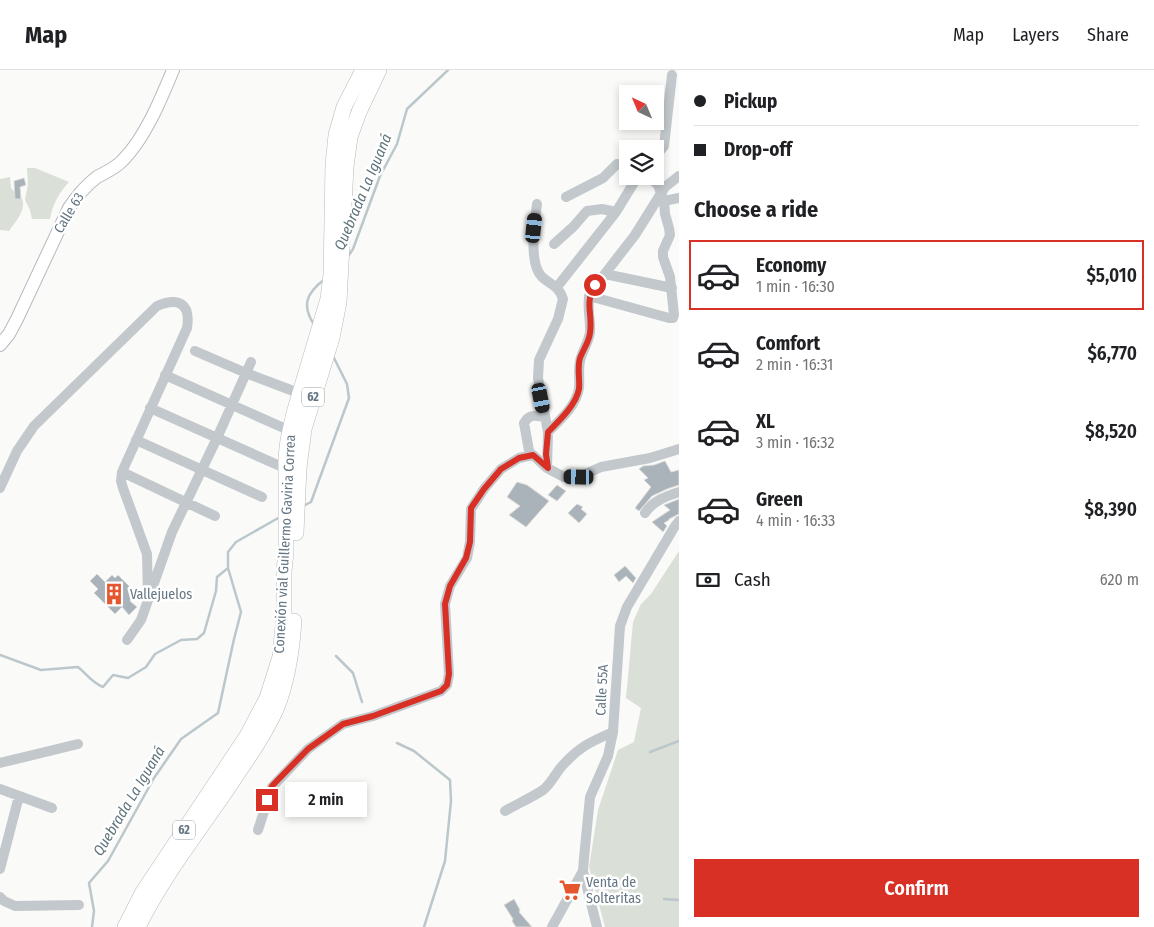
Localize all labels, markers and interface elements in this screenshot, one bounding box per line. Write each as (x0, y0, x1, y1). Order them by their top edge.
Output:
text: Map (25, 21, 67, 49)
text: Map (953, 24, 984, 46)
text: Layers (1012, 24, 1059, 46)
text: Share (1087, 24, 1129, 46)
north arrow (619, 85, 664, 130)
map controls (619, 85, 664, 185)
text: Pickup (724, 90, 777, 113)
water label: Quebrada La Iguaná (330, 131, 396, 253)
text: Drop-off (724, 138, 792, 161)
button: layers (619, 140, 664, 185)
street label: Calle 63 (50, 190, 88, 236)
text: Choose a ride (694, 196, 818, 223)
car (524, 212, 543, 244)
icon: car (696, 253, 741, 298)
text: Economy (756, 254, 826, 277)
text: $5,010 (1086, 264, 1137, 287)
route start (584, 274, 606, 296)
text: 1 min · 16:30 (756, 277, 835, 296)
icon: car (696, 331, 741, 376)
text: Comfort (756, 332, 820, 355)
text: $6,770 (1087, 342, 1137, 365)
text: 2 min · 16:31 (756, 355, 833, 374)
car (530, 382, 551, 414)
road number: 62 (302, 388, 324, 407)
icon: car (696, 409, 741, 454)
text: XL (756, 410, 775, 433)
text: $8,520 (1085, 420, 1137, 443)
text: 3 min · 16:32 (756, 433, 835, 452)
street label: Conexión vial Guillermo Gaviria Correa (271, 434, 299, 654)
car (563, 469, 594, 485)
icon: car (696, 487, 741, 532)
text: Green (756, 488, 803, 511)
text: $8,390 (1085, 498, 1137, 521)
text: 4 min · 16:33 (756, 511, 835, 530)
icon: cash (694, 566, 722, 594)
text: Cash (734, 568, 771, 591)
text: 620 m (1100, 570, 1139, 589)
building icon: Vallejuelos (101, 581, 127, 607)
place label: Vallejuelos (130, 586, 192, 603)
street label: Calle 55A (592, 663, 612, 716)
water label: Quebrada La Iguaná (89, 743, 169, 859)
callout: 2 min (284, 782, 367, 818)
route end (256, 789, 278, 811)
text: 2 min (308, 790, 344, 809)
road number: 62 (173, 820, 195, 840)
button: Confirm (694, 859, 1139, 917)
place label: Venta de Solteritas (586, 874, 641, 907)
supermarket icon: Venta de Solteritas (557, 877, 583, 903)

